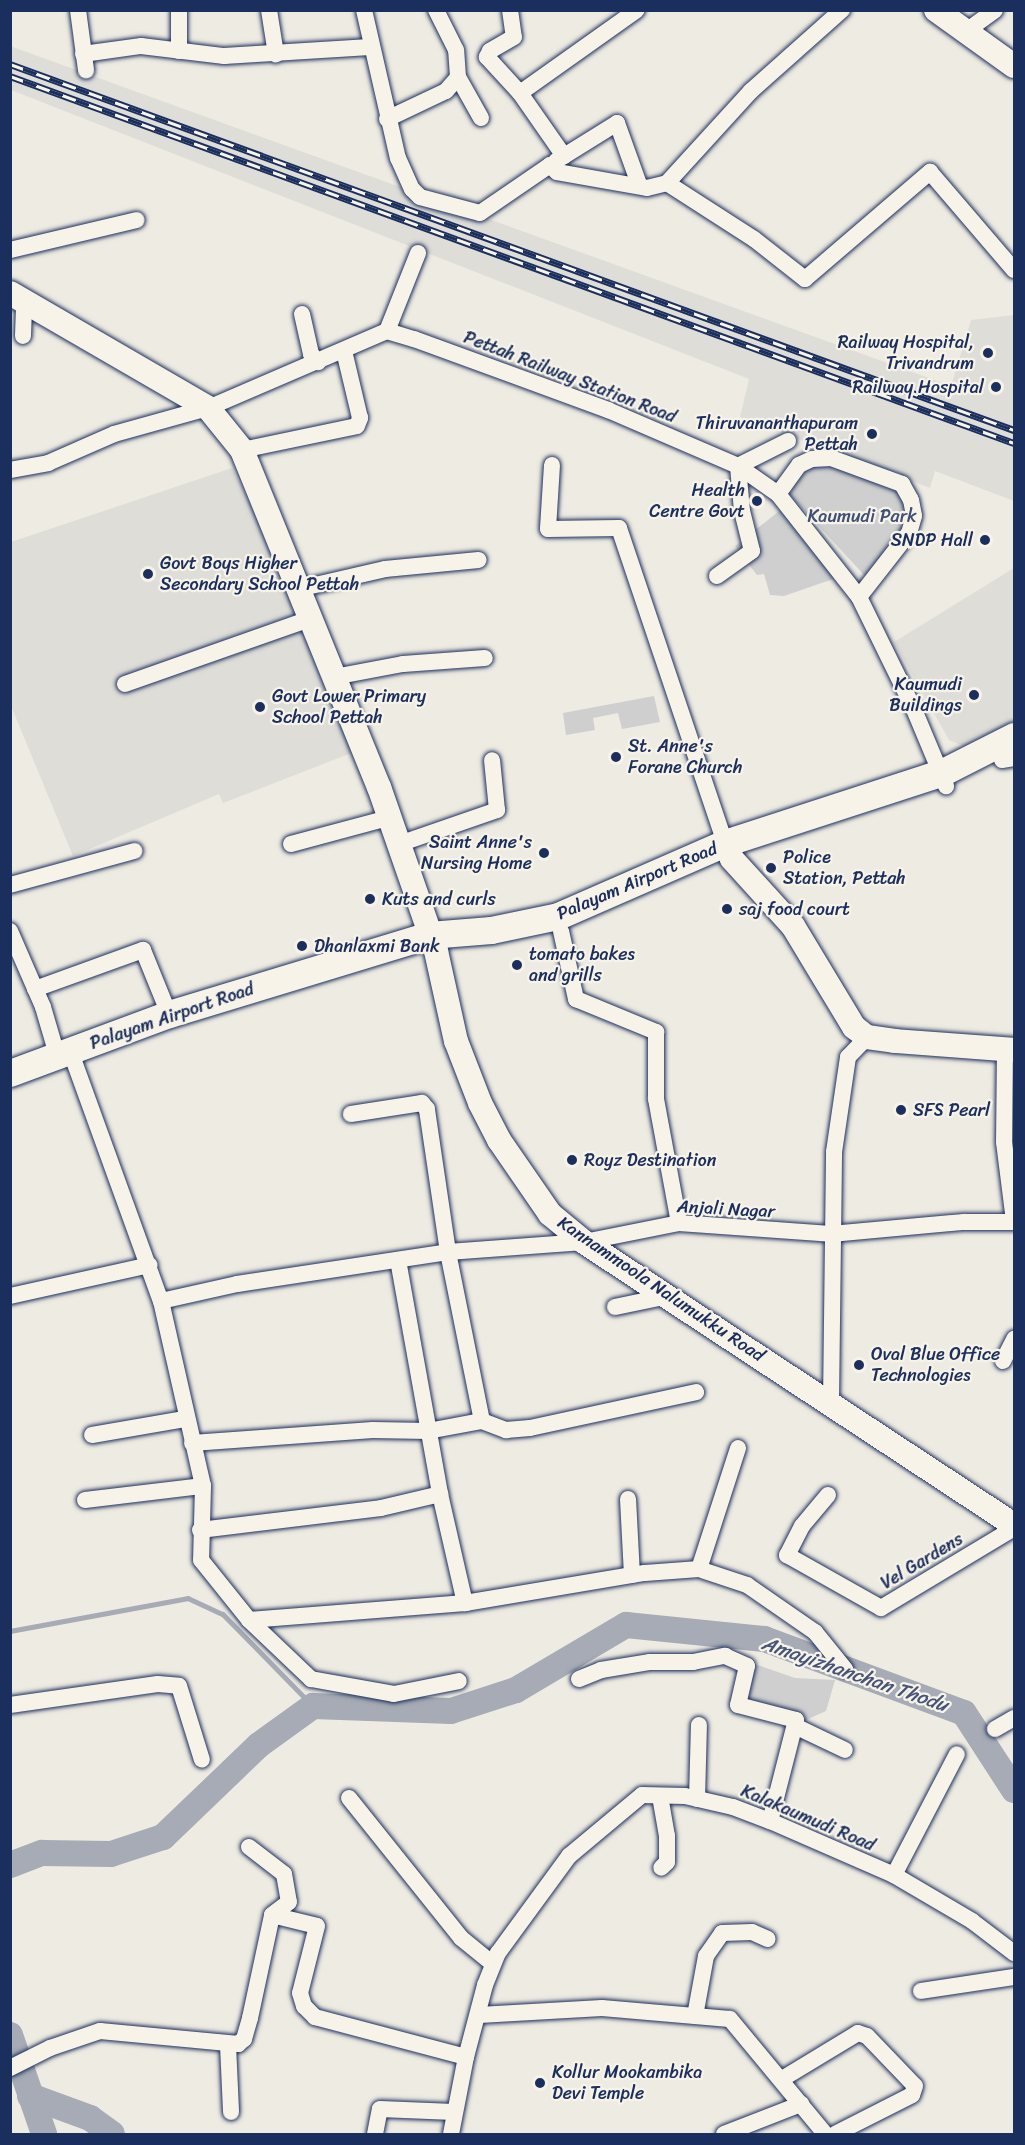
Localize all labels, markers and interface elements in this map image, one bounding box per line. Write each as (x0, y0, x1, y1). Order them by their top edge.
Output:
street label: Pettah Railway Station Road (460, 326, 680, 428)
place label: Railway Hospital, Trivandrum (838, 332, 974, 374)
marker: Railway Hospital, Trivandrum (979, 344, 997, 362)
place label: Railway Hospital (853, 376, 984, 398)
marker: Railway Hospital (989, 380, 1003, 394)
place label: Thiruvananthapuram Pettah (696, 413, 858, 456)
marker: Thiruvananthapuram Pettah (863, 425, 881, 443)
place label: Health Centre Govt (649, 480, 745, 522)
marker: Health Centre Govt (750, 494, 764, 508)
park label: Kaumudi Park (807, 505, 917, 527)
place label: SNDP Hall (891, 529, 973, 551)
marker: SNDP Hall (978, 533, 992, 547)
place label: Govt Boys Higher Secondary School Pettah (160, 553, 360, 596)
marker: Govt Boys Higher Secondary School Pettah (141, 567, 155, 581)
place label: Kaumudi Buildings (889, 674, 962, 716)
place label: Govt Lower Primary School Pettah (272, 686, 427, 728)
marker: Kaumudi Buildings (967, 688, 981, 702)
marker: Govt Lower Primary School Pettah (253, 700, 267, 714)
place label: St. Anne's Forane Church (628, 736, 743, 778)
marker: St. Anne's Forane Church (609, 750, 623, 764)
place label: Saint Anne's Nursing Home (421, 832, 532, 874)
street label: Palayam Airport Road (553, 837, 721, 925)
marker: Saint Anne's Nursing Home (537, 846, 551, 860)
place label: Police Station, Pettah (783, 847, 906, 890)
marker: Police Station, Pettah (764, 861, 778, 875)
place label: Kuts and curls (382, 888, 496, 910)
marker: Kuts and curls (363, 892, 377, 906)
place label: saj food court (739, 898, 850, 920)
marker: saj food court (720, 902, 734, 916)
place label: Dhanlaxmi Bank (314, 935, 439, 957)
marker: Dhanlaxmi Bank (295, 939, 309, 953)
place label: tomato bakes and grills (529, 944, 635, 986)
marker: tomato bakes and grills (510, 958, 524, 972)
street label: Palayam Airport Road (87, 978, 257, 1054)
place label: SFS Pearl (913, 1099, 990, 1121)
marker: SFS Pearl (894, 1103, 908, 1117)
place label: Royz Destination (584, 1149, 718, 1171)
marker: Royz Destination (565, 1153, 579, 1167)
street label: Anjali Nagar (676, 1196, 776, 1222)
street label: Kannammoola Nalumukku Road (554, 1212, 768, 1366)
place label: Oval Blue Office Technologies (871, 1344, 1001, 1386)
marker: Oval Blue Office Technologies (852, 1358, 866, 1372)
street label: Vel Gardens (877, 1528, 967, 1594)
water label: Amayizhanchan Thodu (759, 1631, 951, 1717)
street label: Kalakaumudi Road (738, 1780, 878, 1856)
place label: Kollur Mookambika Devi Temple (552, 2062, 703, 2104)
marker: Kollur Mookambika Devi Temple (533, 2076, 547, 2090)

